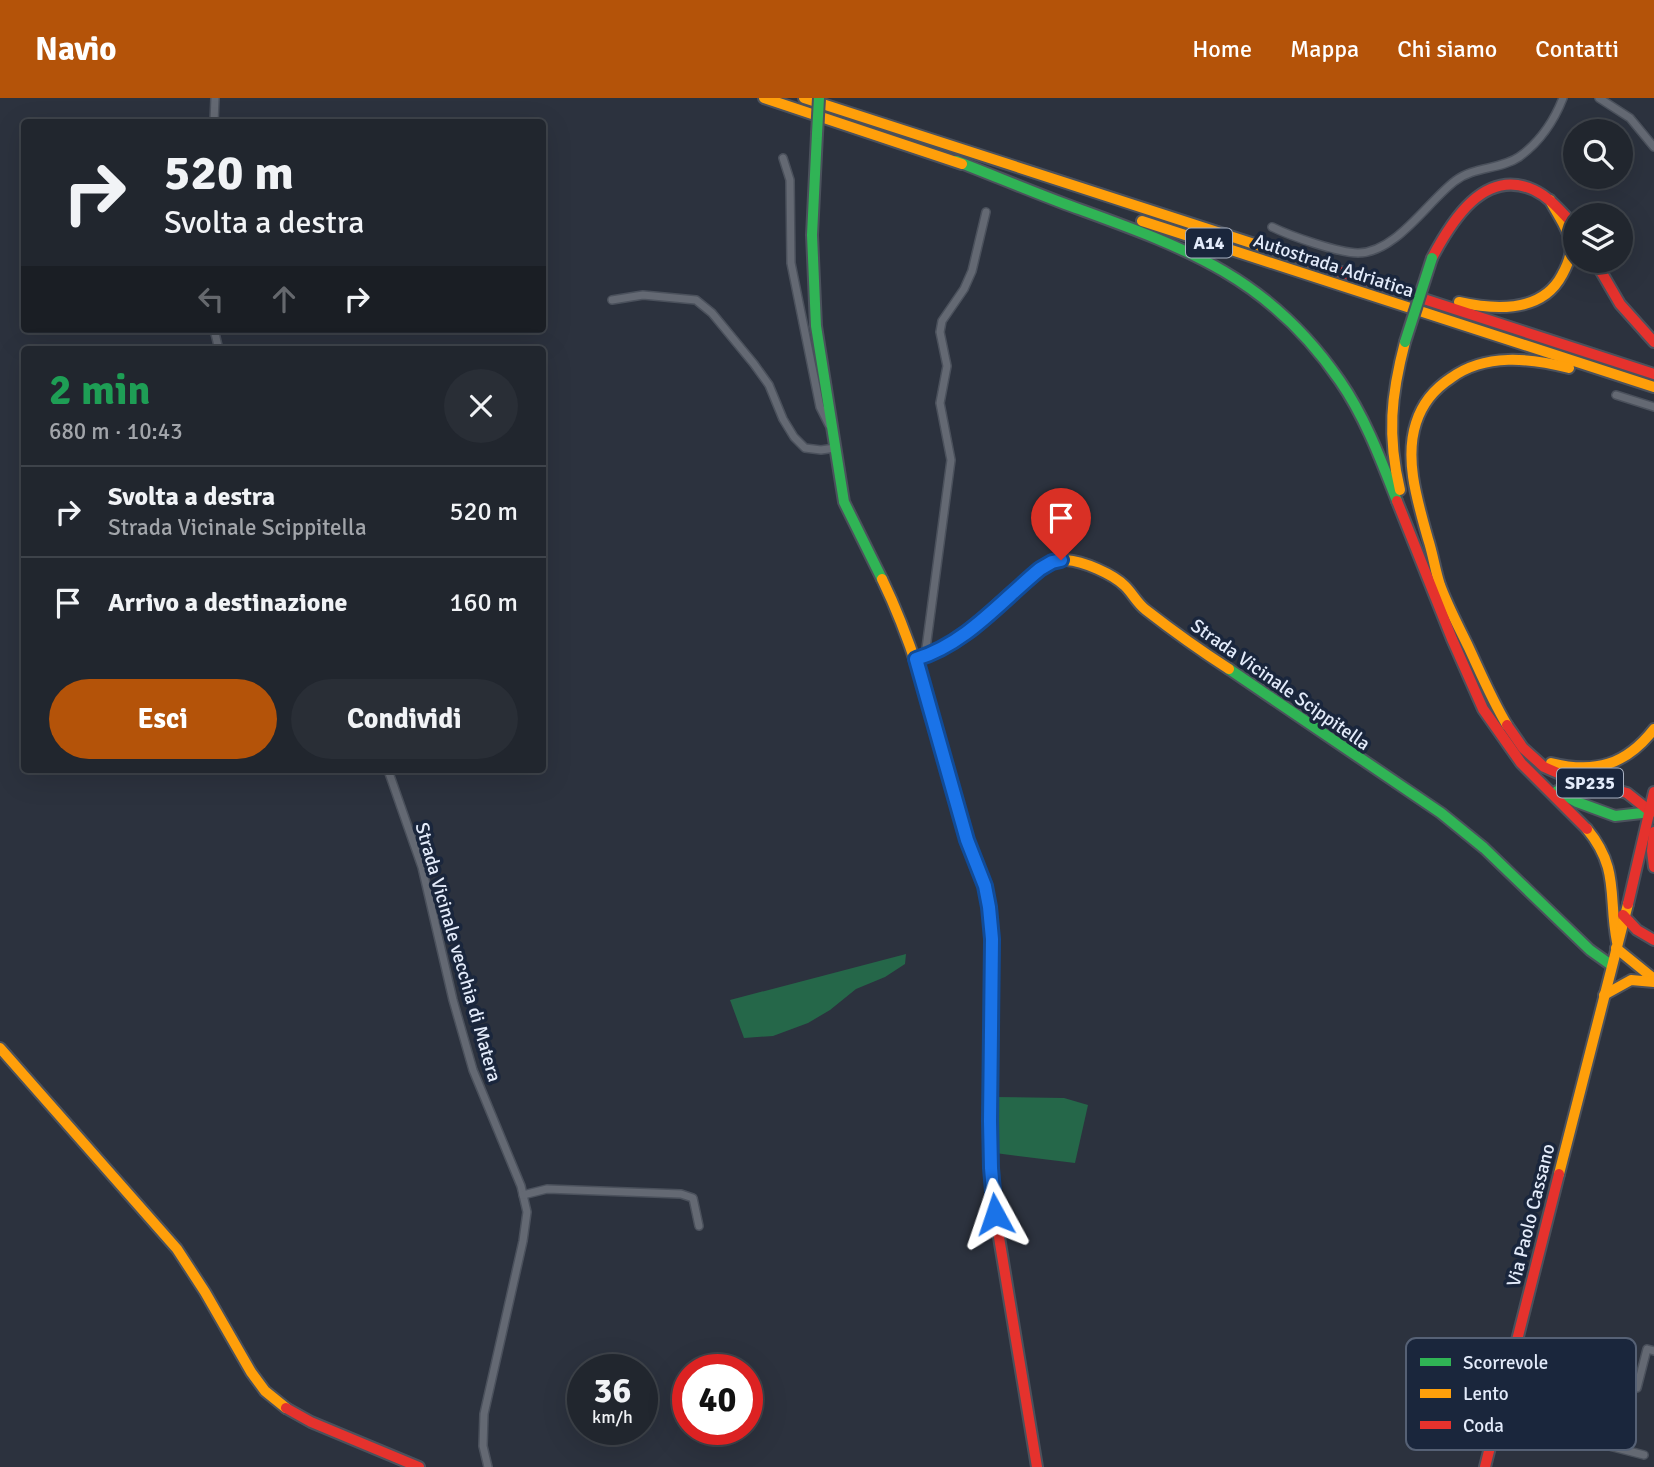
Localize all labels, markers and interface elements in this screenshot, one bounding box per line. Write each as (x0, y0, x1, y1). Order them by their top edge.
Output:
text: Navio (35, 29, 117, 70)
text: Home (1192, 34, 1252, 64)
text: Mappa (1290, 34, 1359, 64)
text: Chi siamo (1397, 34, 1497, 64)
text: Contatti (1535, 34, 1619, 64)
map controls (1563, 119, 1633, 273)
button: search (1563, 119, 1633, 189)
text: 520 m (164, 143, 294, 203)
icon: right (49, 147, 140, 238)
text: Svolta a destra (164, 203, 364, 242)
button: layers (1563, 203, 1633, 273)
road number: A14 (1186, 228, 1232, 258)
street label: Autostrada Adriatica (1250, 229, 1417, 303)
icon: left (192, 280, 230, 318)
icon: ahead (265, 280, 303, 318)
icon: right (338, 280, 376, 318)
text: 2 min (49, 365, 150, 416)
button: close (444, 369, 518, 443)
text: 680 m · 10:43 (49, 417, 183, 446)
text: Svolta a destra (108, 481, 275, 513)
pin (1031, 488, 1091, 560)
icon: right (49, 493, 87, 531)
text: 520 m (449, 496, 518, 528)
icon: arrive (1042, 499, 1080, 537)
text: Strada Vicinale Scippitella (108, 513, 367, 542)
icon: arrive (49, 584, 87, 622)
text: Arrivo a destinazione (108, 587, 348, 619)
text: 160 m (449, 587, 518, 619)
street label: Strada Vicinale Scippitella (1186, 614, 1375, 756)
button: Esci (49, 679, 277, 759)
button: Condividi (291, 679, 518, 759)
road number: SP235 (1557, 768, 1623, 798)
street label: Strada Vicinale vecchia di Matera (409, 820, 507, 1085)
street label: Via Paolo Cassano (1502, 1141, 1560, 1289)
position arrow (958, 1177, 1032, 1251)
legend (1406, 1338, 1636, 1450)
text: Scorrevole (1463, 1351, 1548, 1375)
speed limit sign: 40 (672, 1354, 763, 1445)
text: 36 (594, 1369, 631, 1412)
text: Lento (1463, 1382, 1509, 1406)
text: km/h (592, 1406, 633, 1428)
text: Coda (1463, 1414, 1504, 1438)

